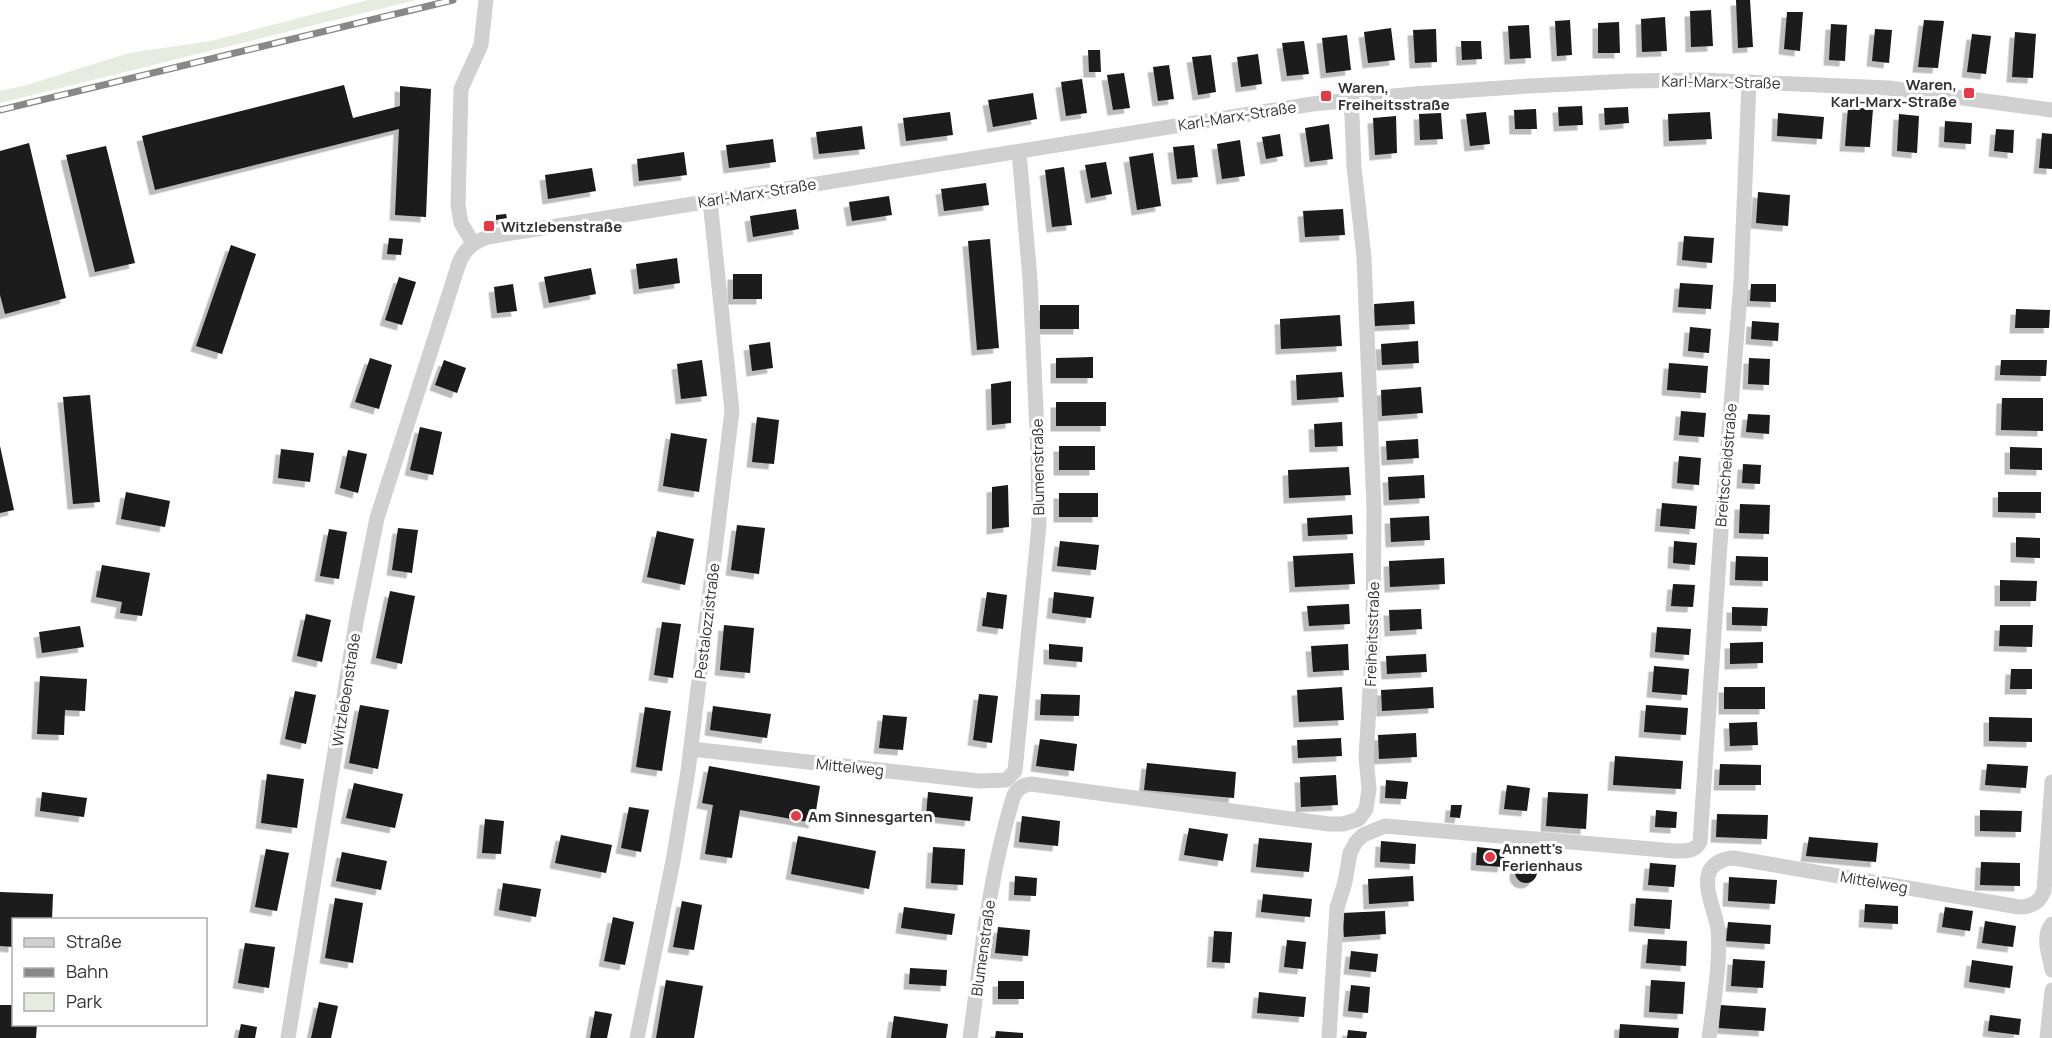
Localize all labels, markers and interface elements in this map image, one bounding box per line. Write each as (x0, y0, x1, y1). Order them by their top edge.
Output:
street label: Karl-Marx-Straße (1661, 70, 1781, 94)
place label: Waren, Karl-Marx-Straße (1831, 74, 1957, 112)
place label: Waren, Freiheitsstraße (1338, 77, 1450, 115)
marker: Waren, Karl-Marx-Straße (1962, 86, 1976, 100)
marker: Waren, Freiheitsstraße (1319, 89, 1333, 103)
street label: Karl-Marx-Straße (1176, 96, 1298, 136)
street label: Karl-Marx-Straße (696, 173, 818, 213)
place label: Witzlebenstraße (501, 216, 622, 237)
marker: Witzlebenstraße (482, 219, 496, 233)
street label: Breitscheidstraße (1710, 402, 1742, 528)
street label: Blumenstraße (1027, 418, 1049, 516)
street label: Pestalozzistraße (689, 562, 725, 680)
street label: Freiheitsstraße (1360, 581, 1384, 687)
street label: Witzlebenstraße (327, 631, 365, 748)
street label: Mittelweg (815, 753, 885, 781)
place label: Am Sinnesgarten (808, 806, 933, 827)
marker: Am Sinnesgarten (789, 809, 803, 823)
place label: Annett's Ferienhaus (1502, 838, 1583, 876)
marker: Annett's Ferienhaus (1483, 850, 1497, 864)
street label: Mittelweg (1839, 866, 1909, 898)
street label: Blumenstraße (966, 898, 1000, 997)
legend (12, 918, 207, 1026)
text: Straße (66, 929, 122, 953)
text: Bahn (66, 959, 108, 983)
text: Park (66, 989, 103, 1013)

